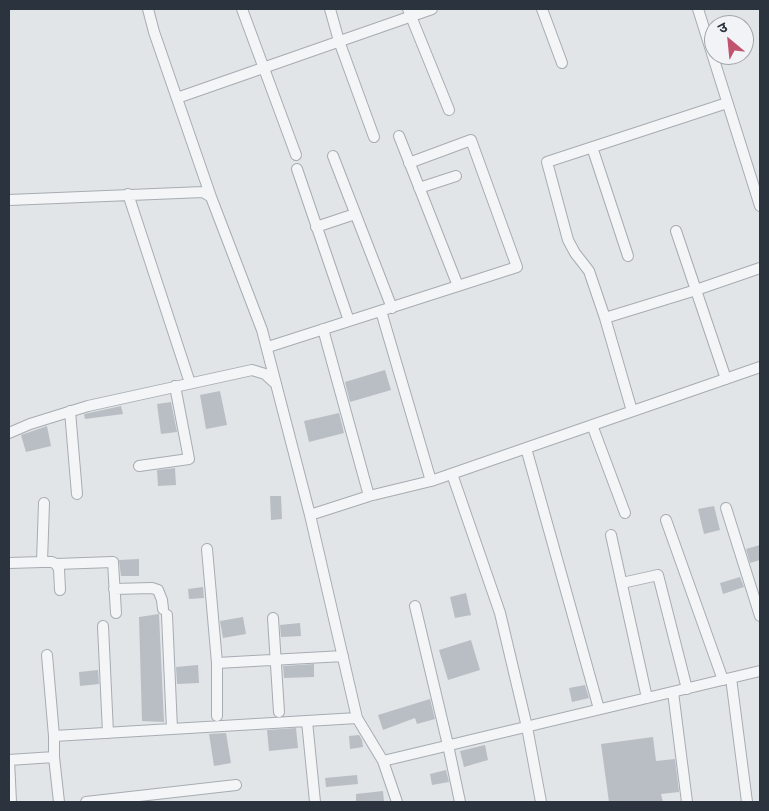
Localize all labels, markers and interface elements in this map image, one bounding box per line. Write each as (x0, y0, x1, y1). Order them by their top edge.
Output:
north arrow (704, 15, 754, 65)
text: उ (714, 17, 730, 38)

